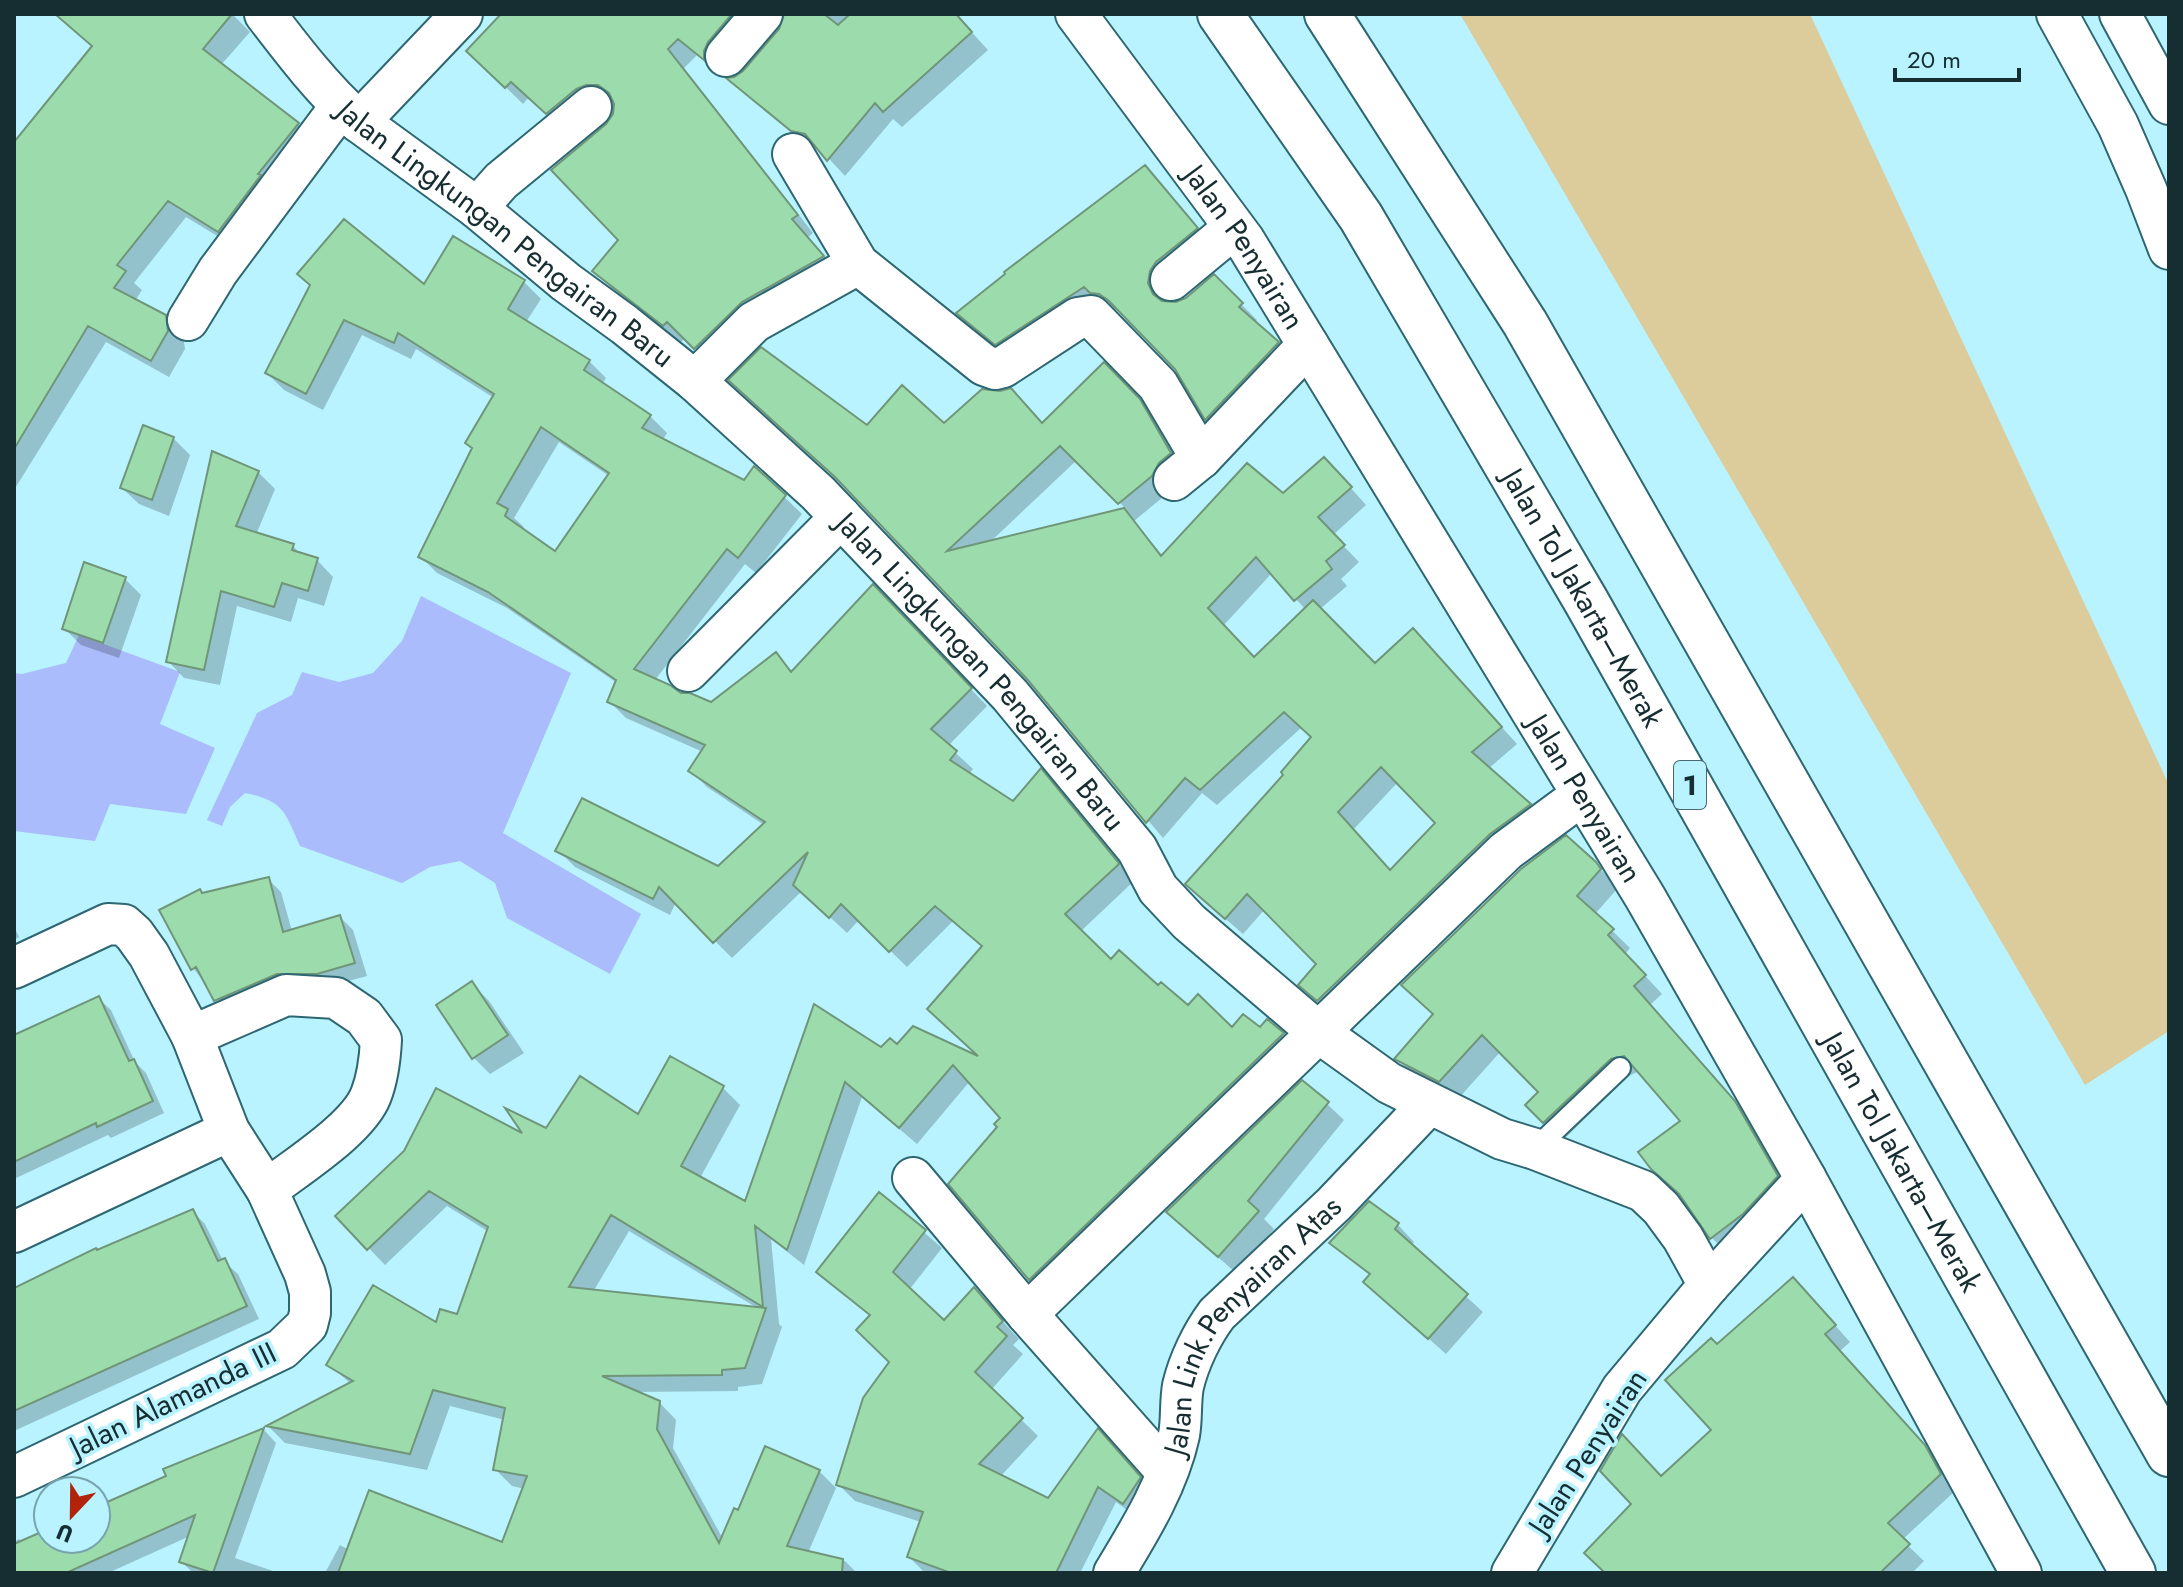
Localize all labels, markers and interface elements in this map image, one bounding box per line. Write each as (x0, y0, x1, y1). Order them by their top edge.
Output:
scale bar (1895, 32, 2019, 82)
text: 20 m (1907, 42, 1961, 77)
street label: Jalan Lingkungan Pengairan Baru (325, 88, 684, 377)
street label: Jalan Penyairan (1172, 152, 1316, 338)
street label: Jalan Tol Jakarta–Merak (1490, 457, 1675, 736)
street label: Jalan Lingkungan Pengairan Baru (824, 500, 1136, 840)
street label: Jalan Penyairan (1515, 702, 1653, 891)
road number: 1 (1674, 761, 1706, 809)
street label: Jalan Tol Jakarta–Merak (1810, 1020, 1993, 1300)
street label: Jalan Link.Penyairan Atas (1152, 1186, 1351, 1464)
street label: Jalan Alamanda III (59, 1331, 283, 1470)
street label: Jalan Penyairan (1516, 1360, 1657, 1547)
north arrow (32, 1475, 112, 1555)
text: U (51, 1516, 78, 1551)

